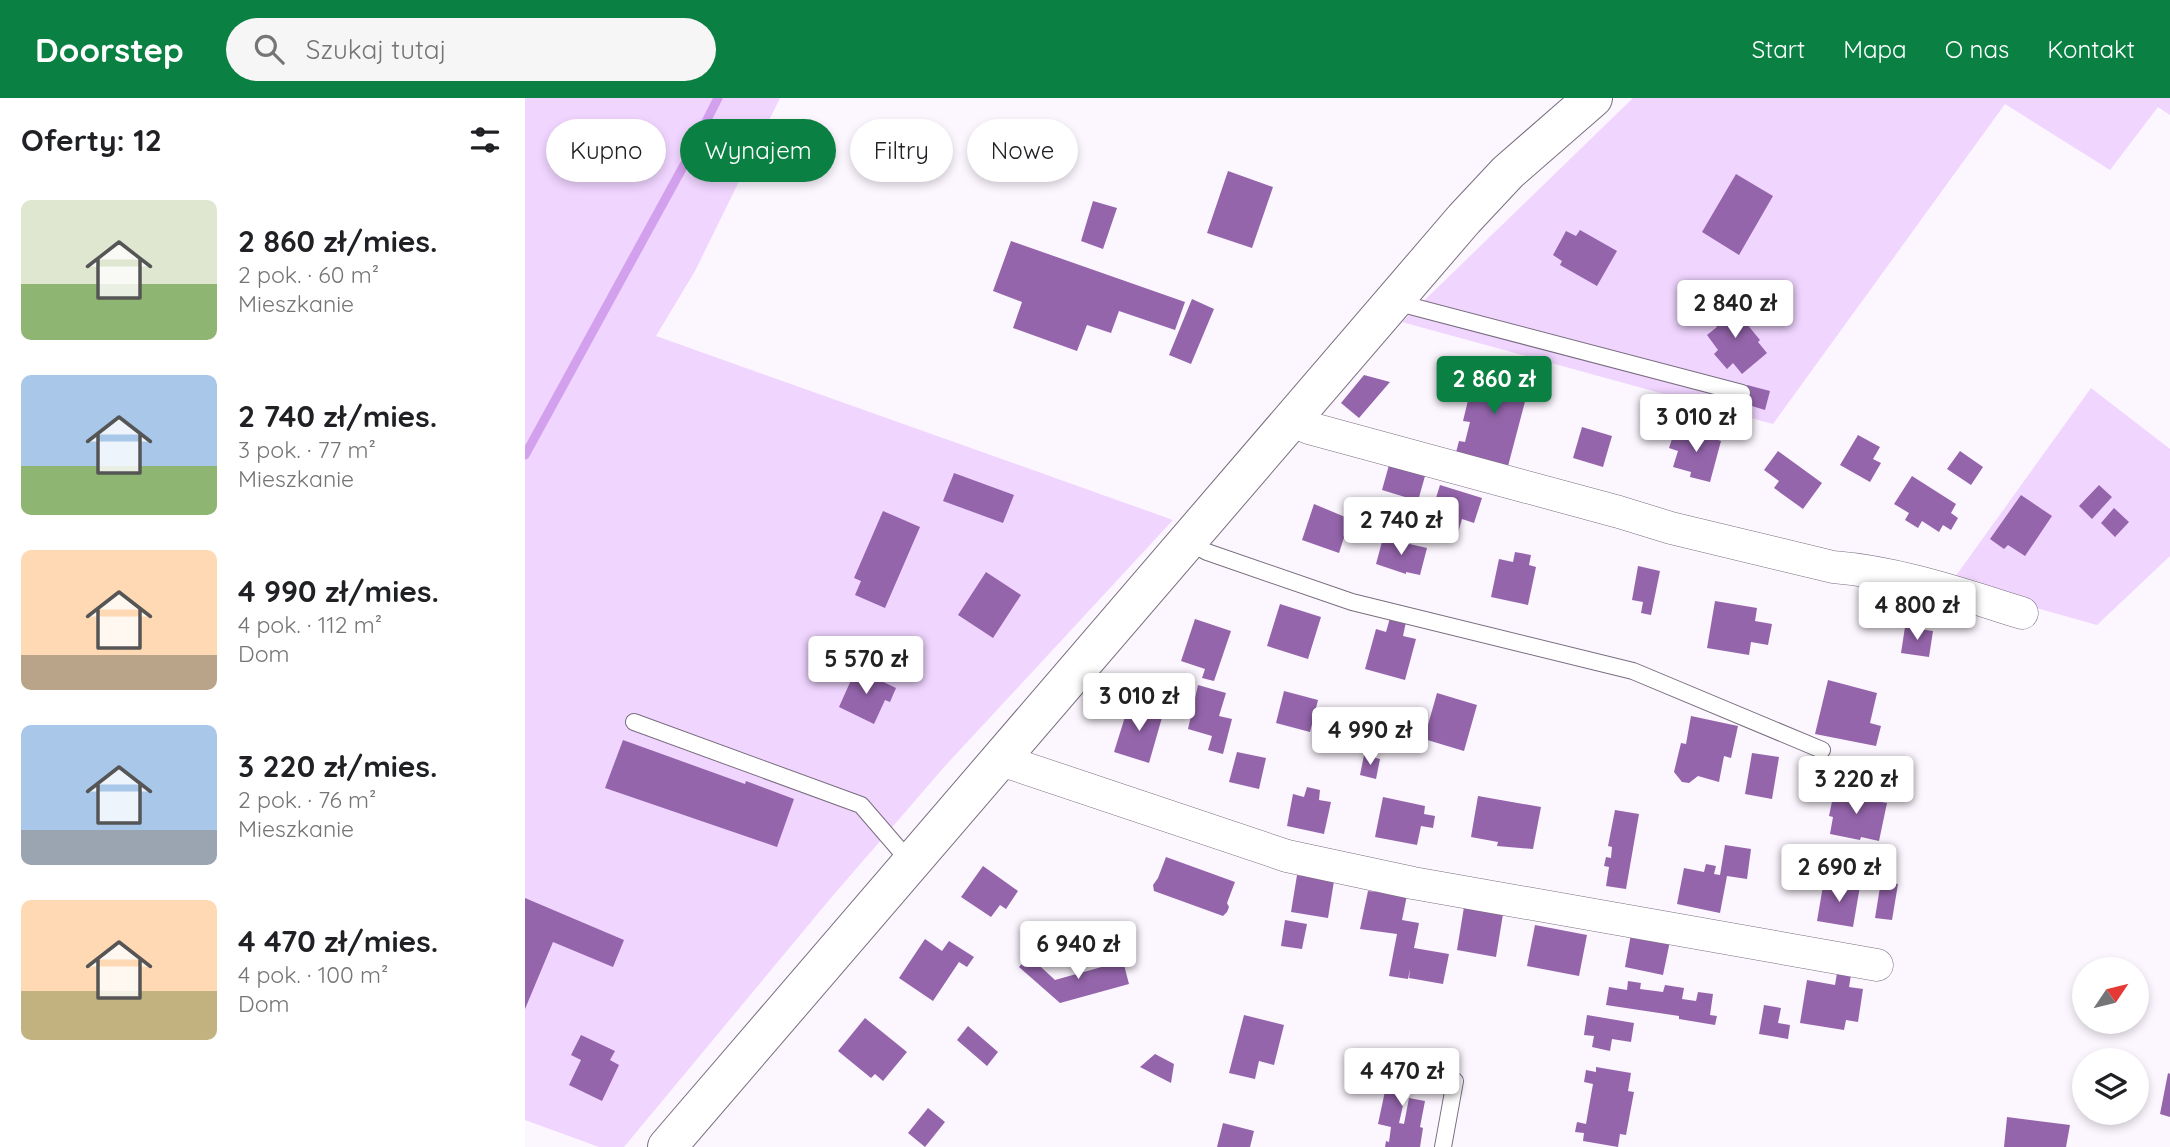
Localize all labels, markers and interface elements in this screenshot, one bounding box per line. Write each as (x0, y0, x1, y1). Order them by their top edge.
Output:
search box (226, 18, 716, 81)
text: Doorstep (35, 29, 184, 70)
icon: search (250, 30, 288, 68)
text: Szukaj tutaj (306, 33, 447, 66)
text: Start (1752, 34, 1805, 64)
text: Mapa (1843, 34, 1907, 64)
text: O nas (1945, 34, 2009, 64)
text: Kontakt (2047, 34, 2135, 64)
chip: Kupno (546, 119, 666, 182)
chip: Wynajem (680, 119, 836, 182)
chip: Filtry (850, 119, 953, 182)
chip: Nowe (967, 119, 1078, 182)
text: Oferty: 12 (21, 121, 162, 159)
icon: filters (466, 121, 504, 159)
text: 2 860 zł/mies. (238, 222, 437, 260)
icon: home (77, 228, 161, 312)
text: 2 pok. · 60 m² (238, 260, 379, 289)
pin: 2 840 zł (1663, 280, 1807, 340)
text: 2 840 zł (1693, 288, 1777, 317)
text: Mieszkanie (238, 289, 354, 318)
pin: 2 860 zł (1422, 356, 1566, 416)
text: 2 860 zł (1453, 364, 1535, 393)
pin: 3 010 zł (1624, 394, 1768, 454)
text: 2 740 zł/mies. (238, 397, 437, 435)
text: 3 010 zł (1656, 402, 1736, 431)
icon: home (77, 403, 161, 487)
text: 3 pok. · 77 m² (238, 435, 376, 464)
text: Mieszkanie (238, 464, 354, 493)
pin: 2 740 zł (1329, 498, 1473, 557)
text: 2 740 zł (1360, 505, 1442, 534)
text: 4 990 zł/mies. (238, 572, 439, 610)
icon: home (77, 578, 161, 662)
pin: 4 800 zł (1845, 582, 1989, 642)
text: 4 800 zł (1875, 590, 1959, 619)
text: 4 pok. · 112 m² (238, 610, 382, 639)
pin: 5 570 zł (794, 636, 938, 696)
text: Dom (238, 639, 290, 668)
text: 5 570 zł (824, 644, 908, 673)
pin: 3 010 zł (1067, 674, 1211, 733)
text: 3 010 zł (1099, 681, 1179, 710)
pin: 4 990 zł (1298, 708, 1442, 767)
text: 4 990 zł (1328, 715, 1412, 744)
text: 3 220 zł/mies. (238, 747, 438, 785)
icon: home (77, 753, 161, 837)
pin: 3 220 zł (1784, 756, 1928, 816)
text: 3 220 zł (1815, 764, 1897, 793)
text: 2 pok. · 76 m² (238, 785, 376, 814)
text: Mieszkanie (238, 814, 354, 843)
pin: 2 690 zł (1767, 844, 1911, 904)
text: 2 690 zł (1797, 852, 1881, 881)
text: 4 470 zł/mies. (238, 922, 438, 960)
pin: 6 940 zł (1006, 922, 1150, 981)
icon: home (77, 928, 161, 1012)
text: 6 940 zł (1036, 929, 1120, 958)
north arrow (2072, 957, 2149, 1034)
map controls (2072, 957, 2149, 1125)
text: 4 pok. · 100 m² (238, 960, 388, 989)
text: Dom (238, 989, 290, 1018)
pin: 4 470 zł (1330, 1048, 1474, 1108)
button: layers (2072, 1048, 2149, 1125)
text: 4 470 zł (1360, 1056, 1444, 1085)

